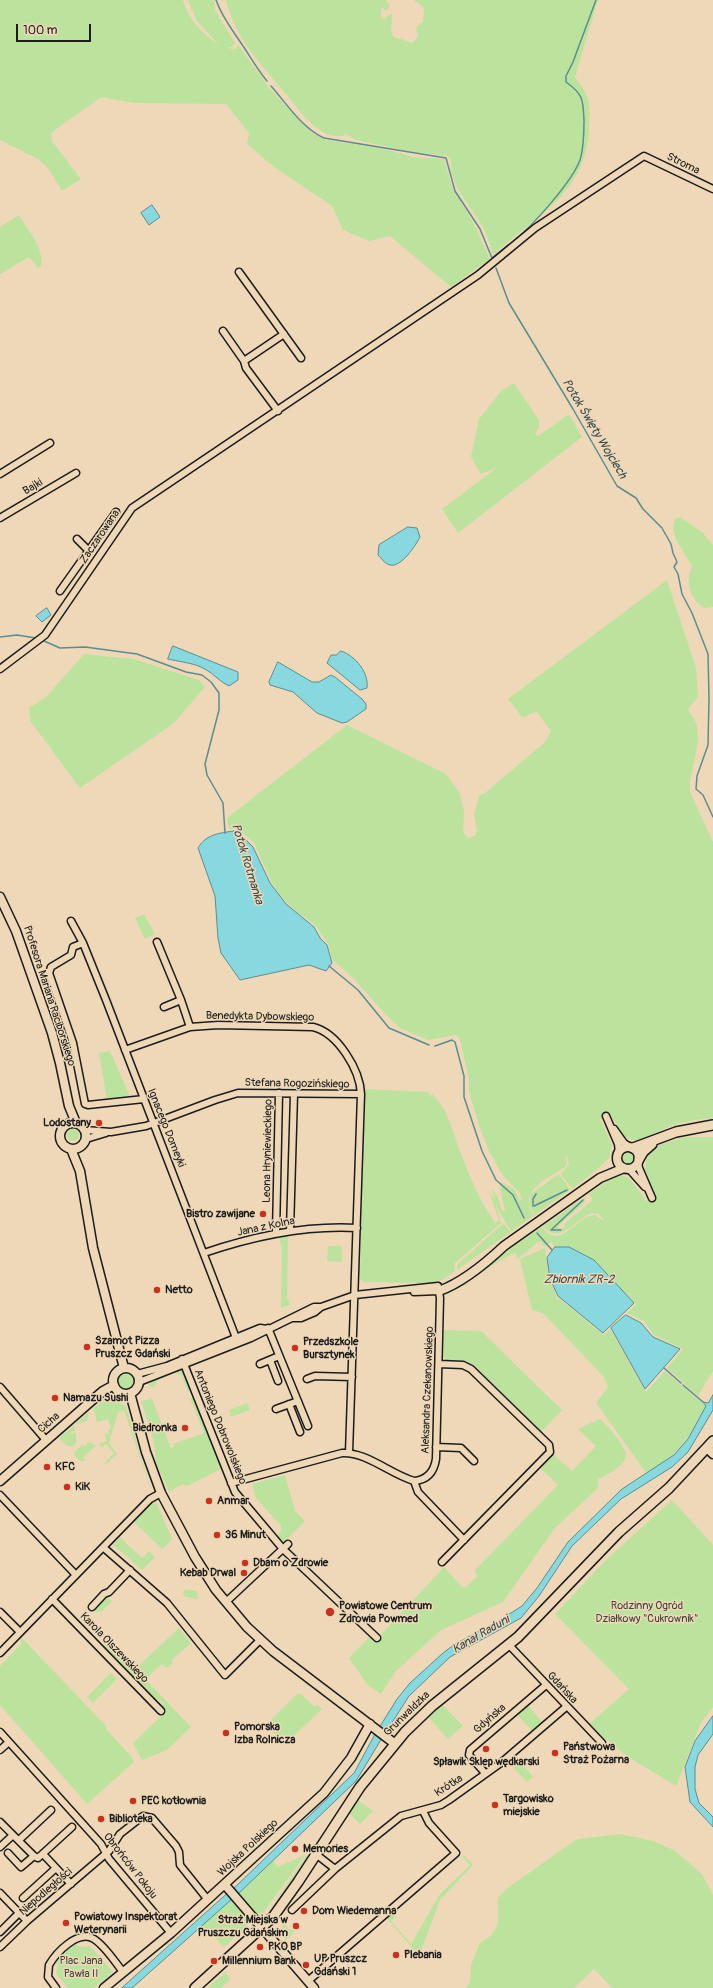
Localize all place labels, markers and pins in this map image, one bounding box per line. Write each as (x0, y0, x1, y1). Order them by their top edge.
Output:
place label: Lodostany (43, 1116, 91, 1130)
marker: Lodostany (94, 1118, 104, 1128)
place label: Bistro zawijane (186, 1207, 255, 1221)
marker: Bistro zawijane (258, 1209, 268, 1219)
place label: Netto (165, 1283, 193, 1297)
marker: Netto (152, 1285, 162, 1295)
place label: Szamot Pizza Pruszcz Gdański (95, 1334, 170, 1360)
place label: Przedszkole Bursztynek (303, 1335, 359, 1361)
marker: Szamot Pizza Pruszcz Gdański (82, 1342, 92, 1352)
marker: Przedszkole Bursztynek (290, 1343, 300, 1353)
place label: Namazu Sushi (63, 1391, 128, 1405)
marker: Namazu Sushi (50, 1393, 60, 1403)
place label: Biedronka (133, 1421, 177, 1435)
marker: Biedronka (180, 1423, 190, 1433)
place label: KFC (55, 1460, 75, 1474)
marker: KFC (42, 1462, 52, 1472)
place label: KiK (75, 1480, 90, 1494)
marker: KiK (62, 1482, 72, 1492)
place label: Anmar (217, 1494, 249, 1508)
marker: Anmar (204, 1496, 214, 1506)
place label: 36 Minut (225, 1528, 266, 1542)
marker: 36 Minut (212, 1530, 222, 1540)
place label: Dbam o Zdrowie (253, 1556, 328, 1570)
marker: Dbam o Zdrowie (240, 1558, 250, 1568)
place label: Kebab Drwal (180, 1566, 236, 1580)
marker: Kebab Drwal (239, 1568, 249, 1578)
place label: Powiatowe Centrum Zdrowia Powmed (339, 1599, 432, 1625)
marker: Powiatowe Centrum Zdrowia Powmed (324, 1606, 336, 1618)
place label: Pomorska Izba Rolnicza (234, 1720, 295, 1746)
marker: Pomorska Izba Rolnicza (221, 1728, 231, 1738)
place label: Państwowa Straż Pożarna (563, 1740, 629, 1766)
marker: Spławik Sklep wędkarski (481, 1744, 491, 1754)
marker: Państwowa Straż Pożarna (550, 1748, 560, 1758)
place label: Spławik Sklep wędkarski (433, 1755, 539, 1769)
place label: Targowisko miejskie (503, 1792, 554, 1818)
place label: PEC kotłownia (141, 1794, 206, 1808)
marker: PEC kotłownia (128, 1796, 138, 1806)
marker: Targowisko miejskie (490, 1800, 500, 1810)
place label: Biblioteka (109, 1812, 153, 1826)
marker: Biblioteka (96, 1814, 106, 1824)
place label: Memories (303, 1842, 348, 1856)
marker: Memories (290, 1844, 300, 1854)
place label: Dom Wiedemanna (312, 1904, 396, 1918)
marker: Dom Wiedemanna (299, 1906, 309, 1916)
place label: Powiatowy Inspektorat Weterynarii (74, 1910, 177, 1936)
place label: Straż Miejska w Pruszczu Gdańskim (198, 1913, 288, 1939)
marker: Powiatowy Inspektorat Weterynarii (61, 1918, 71, 1928)
marker: Straż Miejska w Pruszczu Gdańskim (291, 1921, 301, 1931)
place label: PKO BP (268, 1940, 302, 1954)
marker: PKO BP (255, 1942, 265, 1952)
place label: Plebania (404, 1948, 442, 1962)
marker: Plebania (391, 1950, 401, 1960)
place label: UP Pruszcz Gdański 1 (314, 1952, 367, 1978)
place label: Millennium Bank (222, 1954, 296, 1968)
marker: Millennium Bank (209, 1956, 219, 1966)
marker: UP Pruszcz Gdański 1 (301, 1960, 311, 1970)

